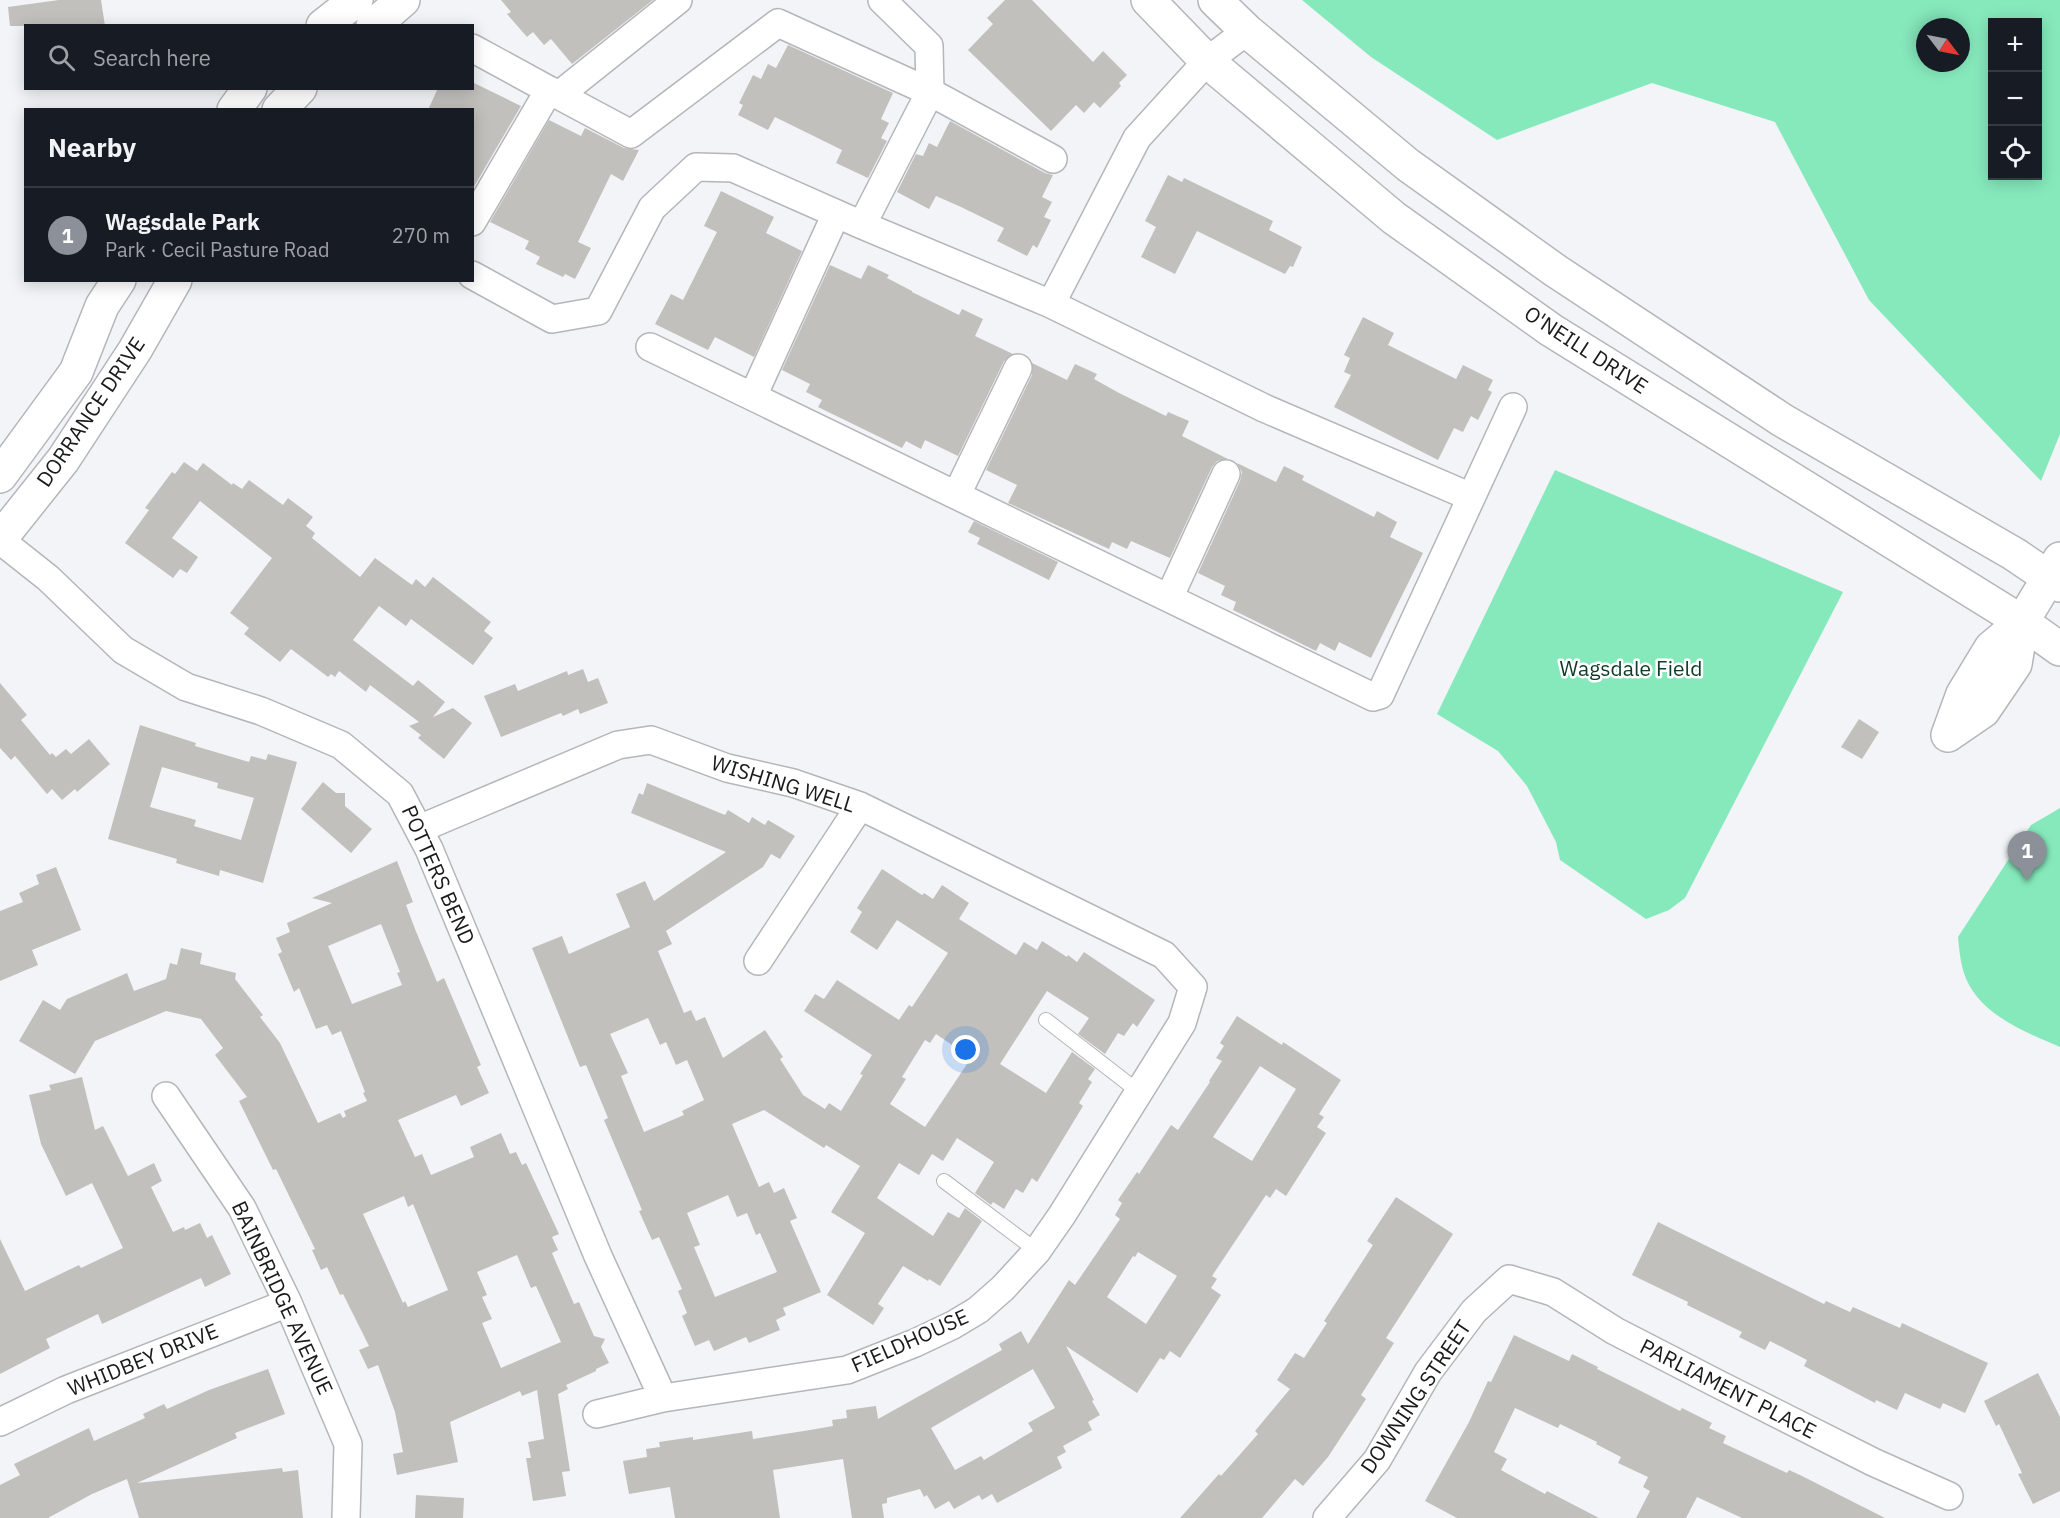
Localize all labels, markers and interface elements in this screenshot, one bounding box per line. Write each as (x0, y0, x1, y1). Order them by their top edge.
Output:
north arrow (1916, 18, 1970, 72)
map controls (1988, 18, 2042, 180)
button: + (1988, 18, 2042, 72)
search box (24, 24, 474, 90)
icon: search (45, 41, 78, 74)
text: Search here (93, 43, 211, 72)
button: − (1988, 72, 2042, 126)
button: locate (1988, 126, 2042, 180)
text: Nearby (48, 130, 136, 164)
text: Wagsdale Park (105, 207, 260, 236)
text: 1 (62, 222, 74, 249)
text: 270 m (392, 222, 450, 249)
text: Park · Cecil Pasture Road (105, 236, 330, 263)
street label: O'NEILL DRIVE (1519, 299, 1654, 400)
street label: DORRANCE DRIVE (30, 331, 151, 492)
park label: Wagsdale Field (1559, 654, 1703, 682)
street label: WISHING WELL (708, 748, 859, 818)
street label: POTTERS BEND (396, 801, 482, 949)
pin: 1 (2008, 832, 2046, 881)
your location (951, 1035, 980, 1064)
street label: BAINBRIDGE AVENUE (226, 1196, 340, 1399)
street label: FIELDHOUSE (847, 1302, 973, 1378)
street label: DOWNING STREET (1353, 1314, 1477, 1479)
street label: WHIDBEY DRIVE (63, 1316, 222, 1402)
street label: PARLIAMENT PLACE (1636, 1332, 1821, 1445)

